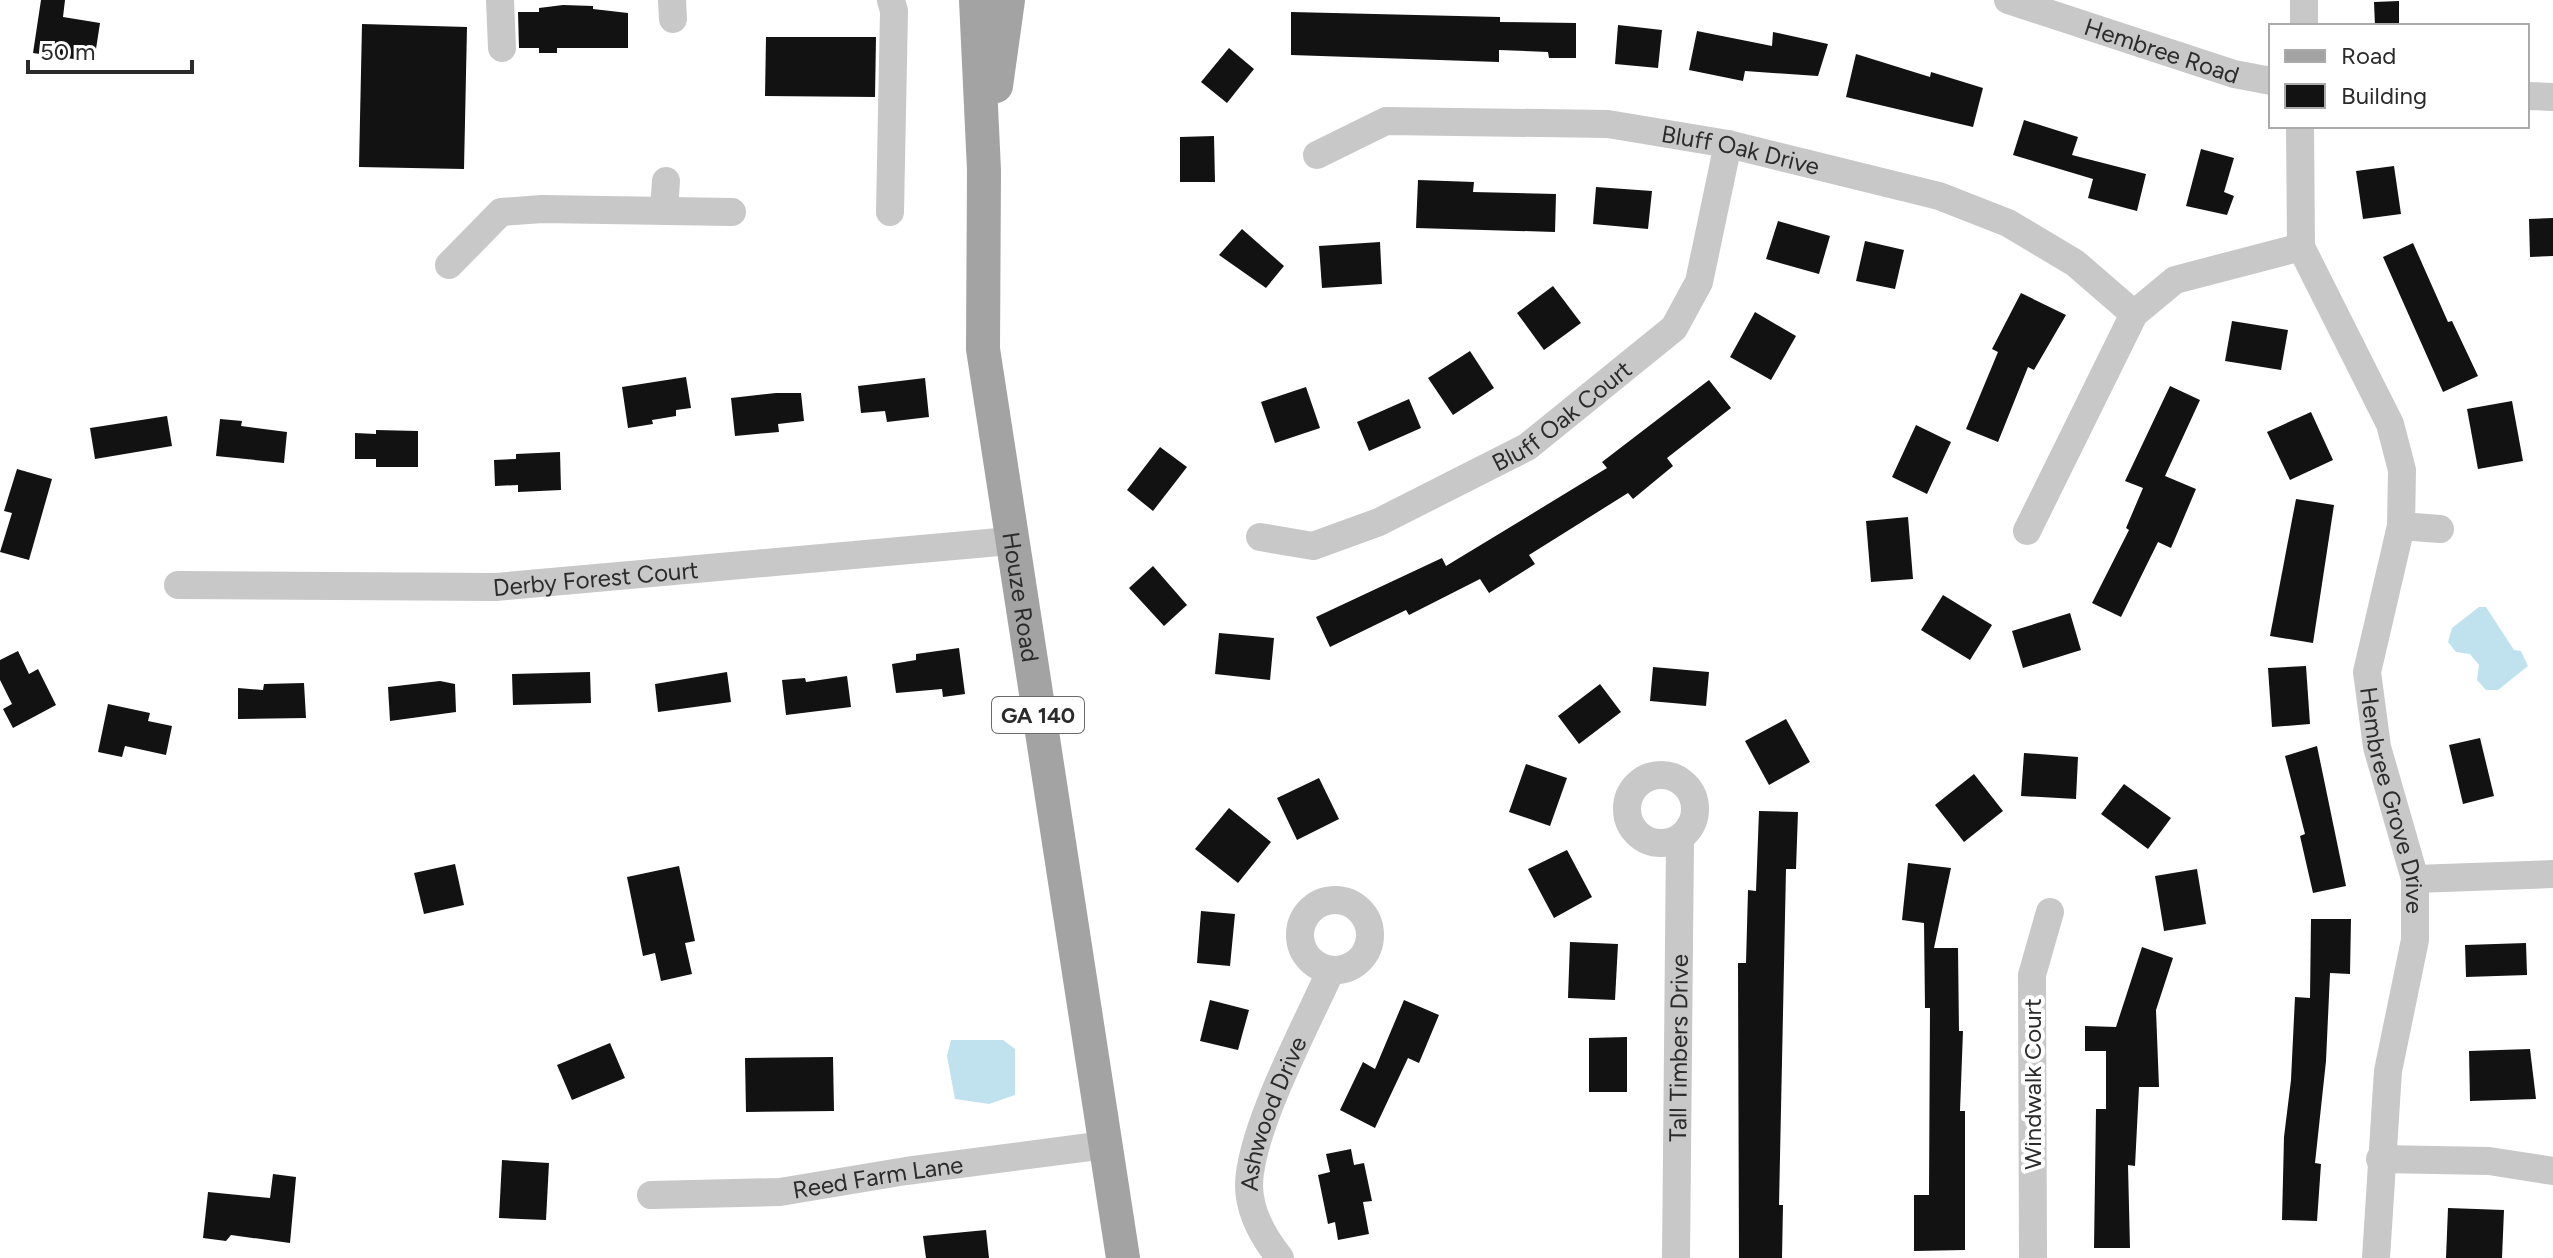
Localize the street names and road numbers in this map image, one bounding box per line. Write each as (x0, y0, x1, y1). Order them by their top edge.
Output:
street label: Hembree Road (2081, 12, 2243, 89)
street label: Bluff Oak Drive (1659, 119, 1823, 181)
street label: Bluff Oak Court (1487, 354, 1637, 477)
street label: Houze Road (997, 530, 1046, 664)
street label: Derby Forest Court (492, 554, 700, 602)
street label: Hembree Grove Drive (2355, 685, 2430, 914)
road number: GA 140 (992, 697, 1084, 733)
street label: Tall Timbers Drive (1663, 954, 1693, 1142)
street label: Windwalk Court (2018, 998, 2047, 1170)
street label: Ashwood Drive (1234, 1031, 1312, 1192)
street label: Reed Farm Lane (790, 1149, 965, 1204)

